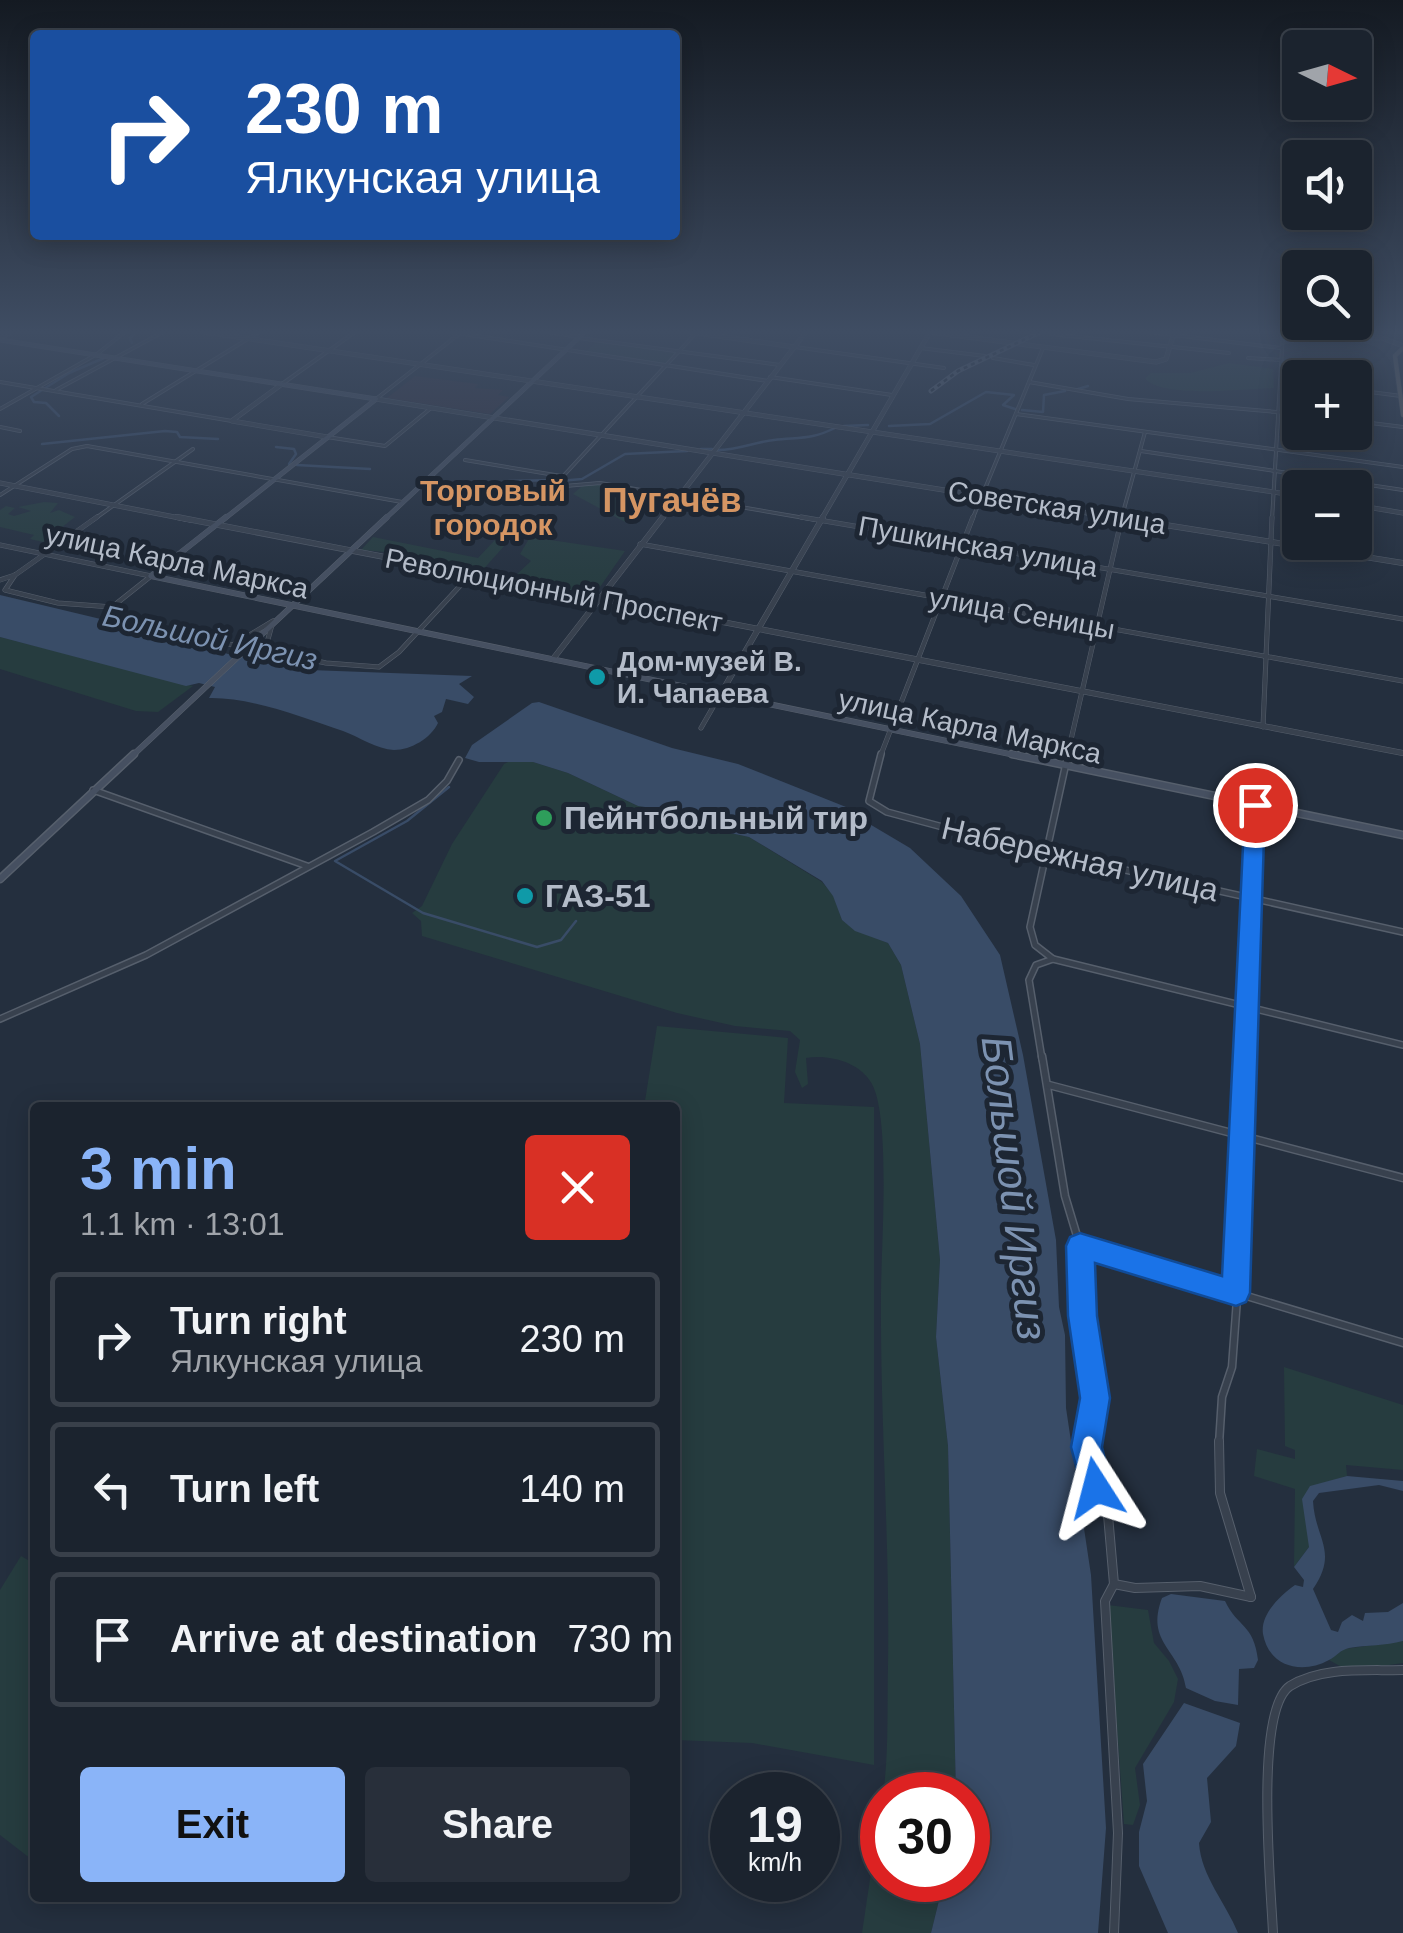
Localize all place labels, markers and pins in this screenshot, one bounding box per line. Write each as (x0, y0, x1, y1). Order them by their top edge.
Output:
place label: Дом-музей В. И. Чапаева (617, 646, 802, 709)
marker: Дом-музей В. И. Чапаева (586, 666, 608, 688)
pin (1213, 763, 1298, 848)
place label: Пейнтбольный тир (564, 800, 868, 836)
marker: Пейнтбольный тир (533, 807, 555, 829)
place label: ГАЗ-51 (545, 878, 651, 914)
marker: ГАЗ-51 (514, 885, 536, 907)

